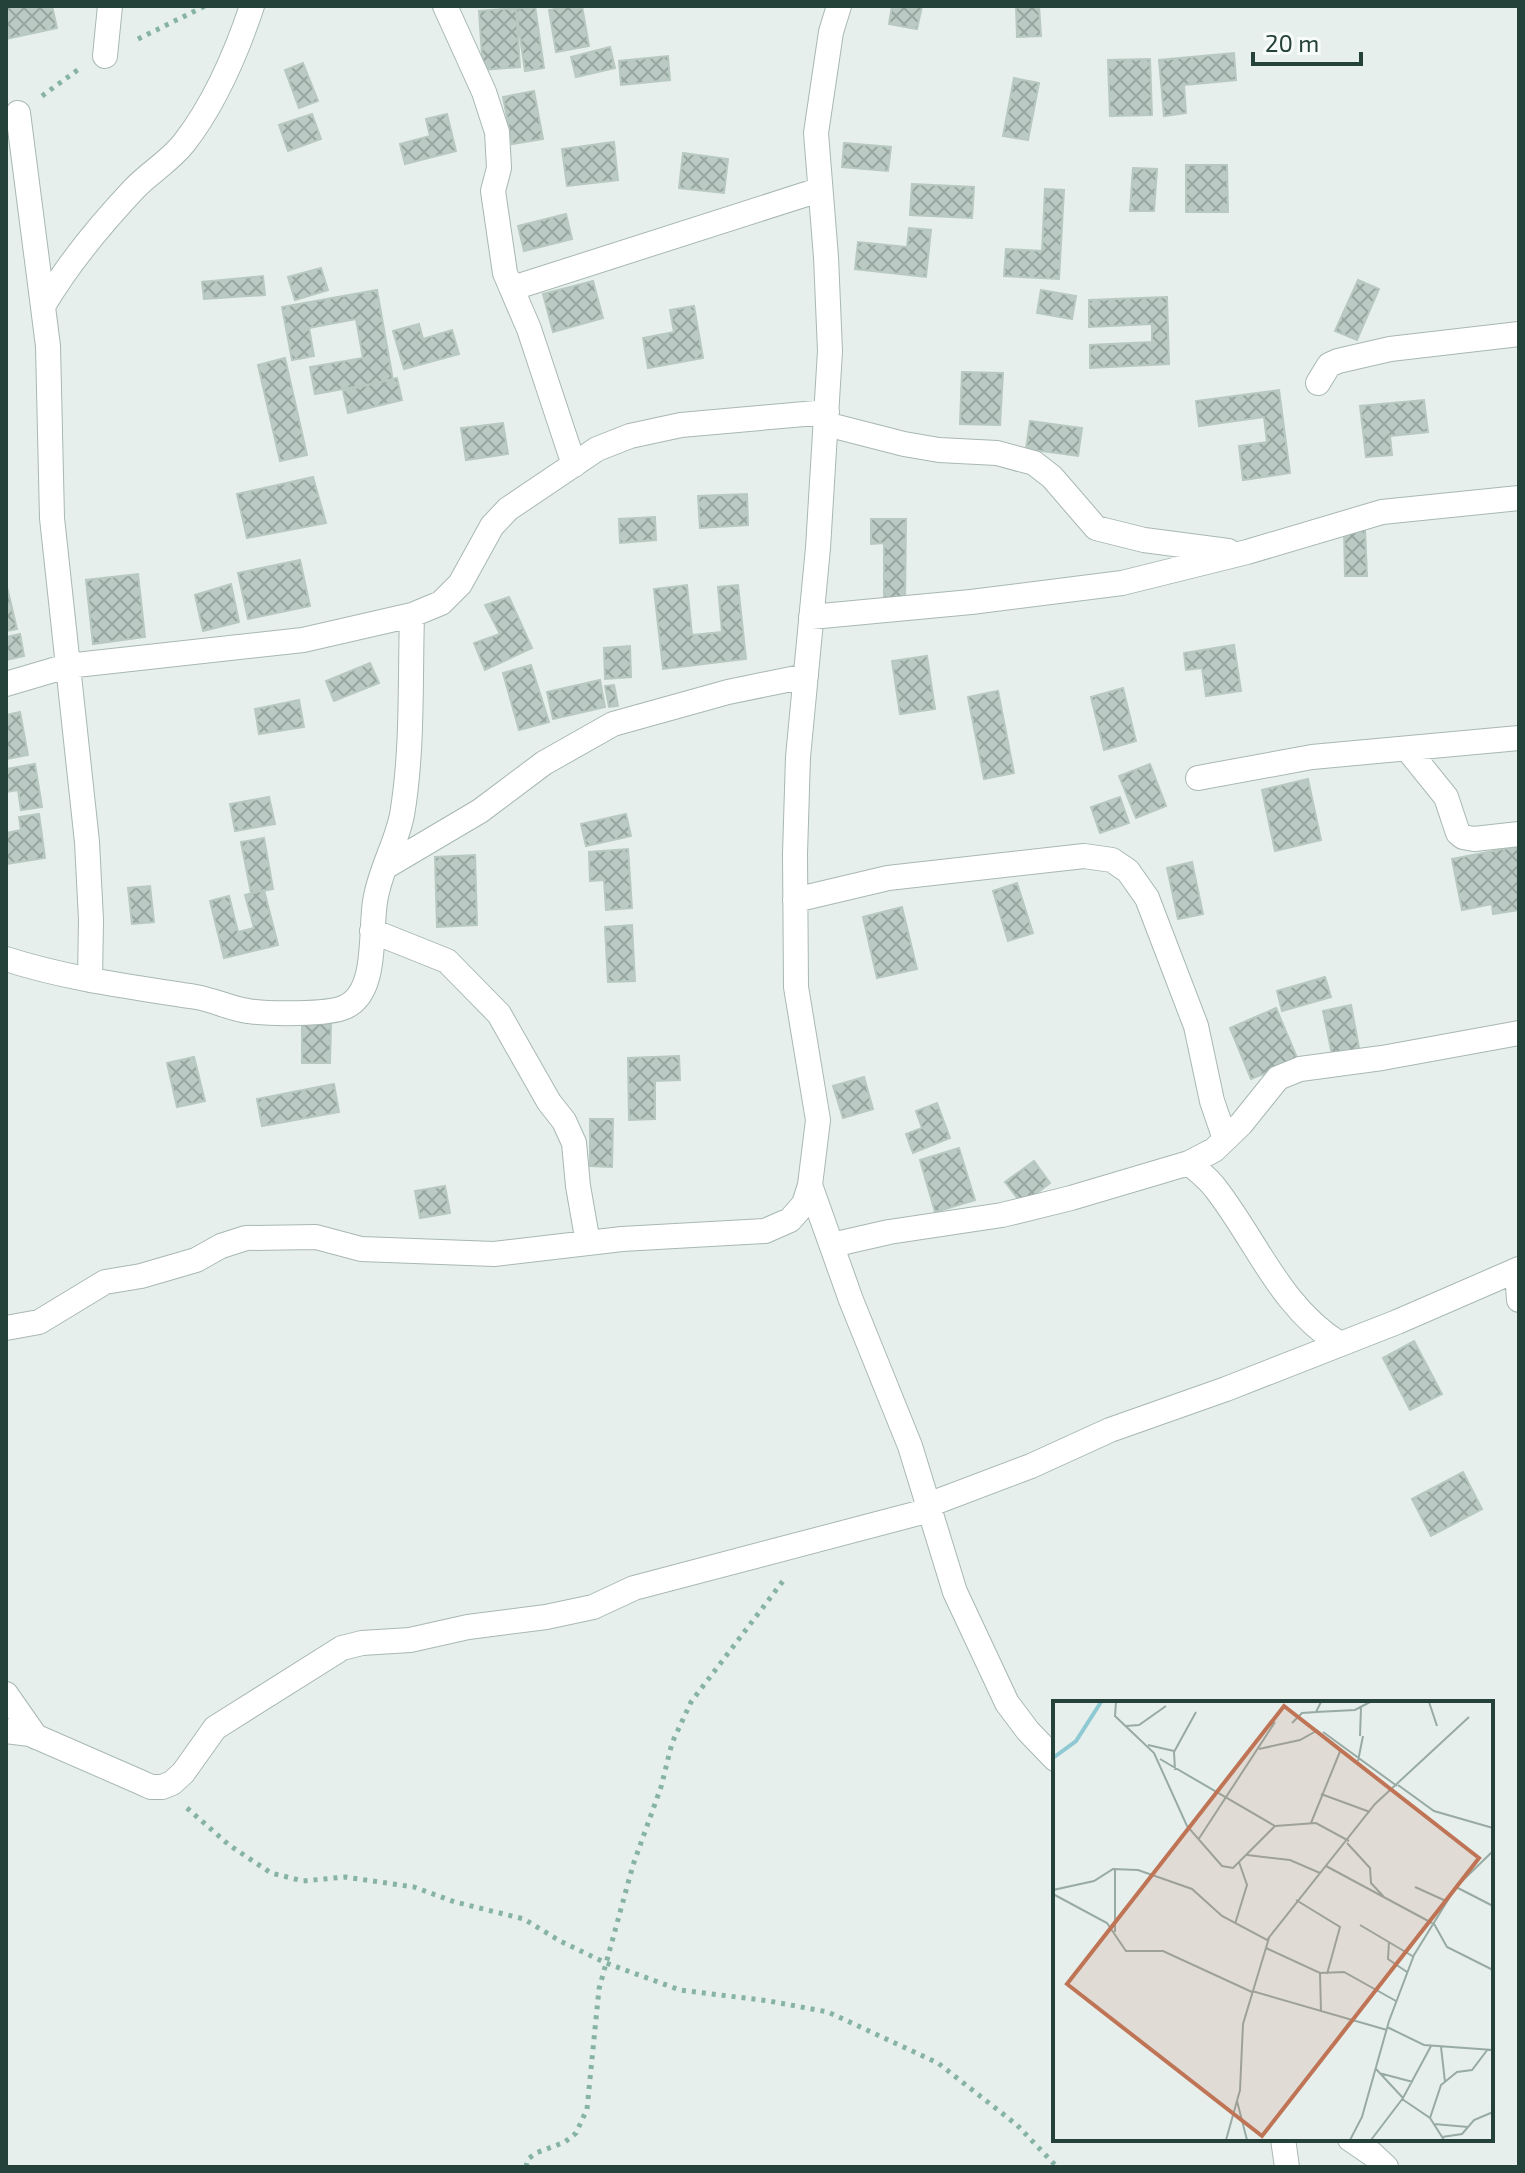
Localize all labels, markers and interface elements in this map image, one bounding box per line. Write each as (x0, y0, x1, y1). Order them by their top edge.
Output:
scale bar (1253, 16, 1361, 66)
text: 20 m (1265, 28, 1319, 57)
inset map (1053, 1701, 1493, 2141)

